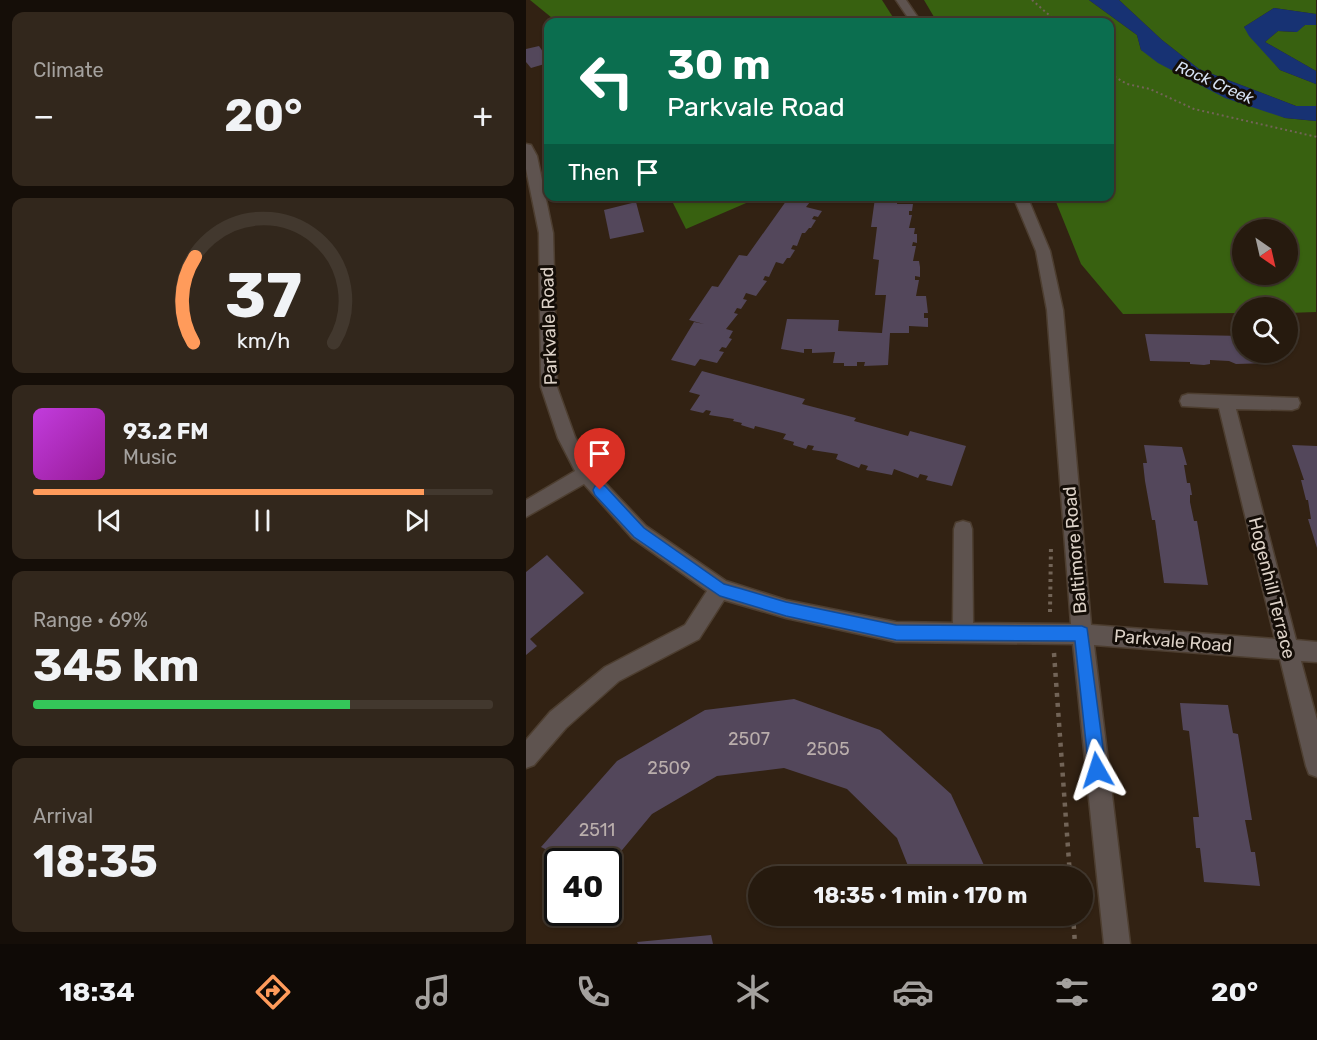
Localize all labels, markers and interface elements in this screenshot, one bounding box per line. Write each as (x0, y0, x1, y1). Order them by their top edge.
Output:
text: 30 m (667, 40, 771, 90)
icon: left (568, 42, 646, 120)
water label: Rock Creek (1173, 57, 1257, 108)
text: Climate (33, 58, 104, 82)
text: 20° (224, 89, 303, 142)
text: Parkvale Road (667, 91, 845, 123)
text: − (33, 96, 54, 135)
text: + (472, 96, 493, 135)
icon: arrive (631, 156, 664, 189)
text: Then (568, 159, 619, 186)
north arrow (1232, 219, 1298, 285)
map controls (1232, 219, 1298, 363)
text: 37 (225, 259, 301, 333)
street label: Parkvale Road (536, 266, 562, 386)
button: search (1232, 297, 1298, 363)
text: km/h (236, 328, 290, 353)
text: 93.2 FM (123, 418, 209, 445)
pin (574, 428, 625, 490)
icon: arrive (583, 437, 616, 470)
text: Music (123, 445, 177, 469)
street label: Baltimore Road (1058, 485, 1092, 615)
icon: previous (93, 504, 126, 537)
icon: pause (246, 504, 279, 537)
icon: next (400, 504, 433, 537)
street label: Hogenhill Terrace (1244, 515, 1300, 661)
text: Range · 69% (33, 608, 148, 632)
street label: Parkvale Road (1113, 625, 1233, 657)
text: 345 km (33, 639, 200, 692)
house number: 2507 (728, 728, 770, 750)
house number: 2505 (806, 738, 850, 760)
position arrow (1065, 738, 1129, 802)
house number: 2509 (647, 757, 691, 779)
text: Arrival (33, 804, 93, 828)
house number: 2511 (579, 819, 615, 841)
text: 18:35 (33, 835, 158, 888)
speed limit sign: 40 (544, 848, 622, 926)
text: 18:35 · 1 min · 170 m (814, 882, 1027, 909)
icon: directions (252, 971, 294, 1013)
icon: music (412, 971, 454, 1013)
icon: phone (572, 971, 614, 1013)
icon: climate (732, 971, 774, 1013)
icon: car (892, 971, 934, 1013)
icon: filters (1051, 971, 1093, 1013)
text: 18:34 (59, 976, 135, 1008)
text: 20° (1211, 976, 1258, 1008)

